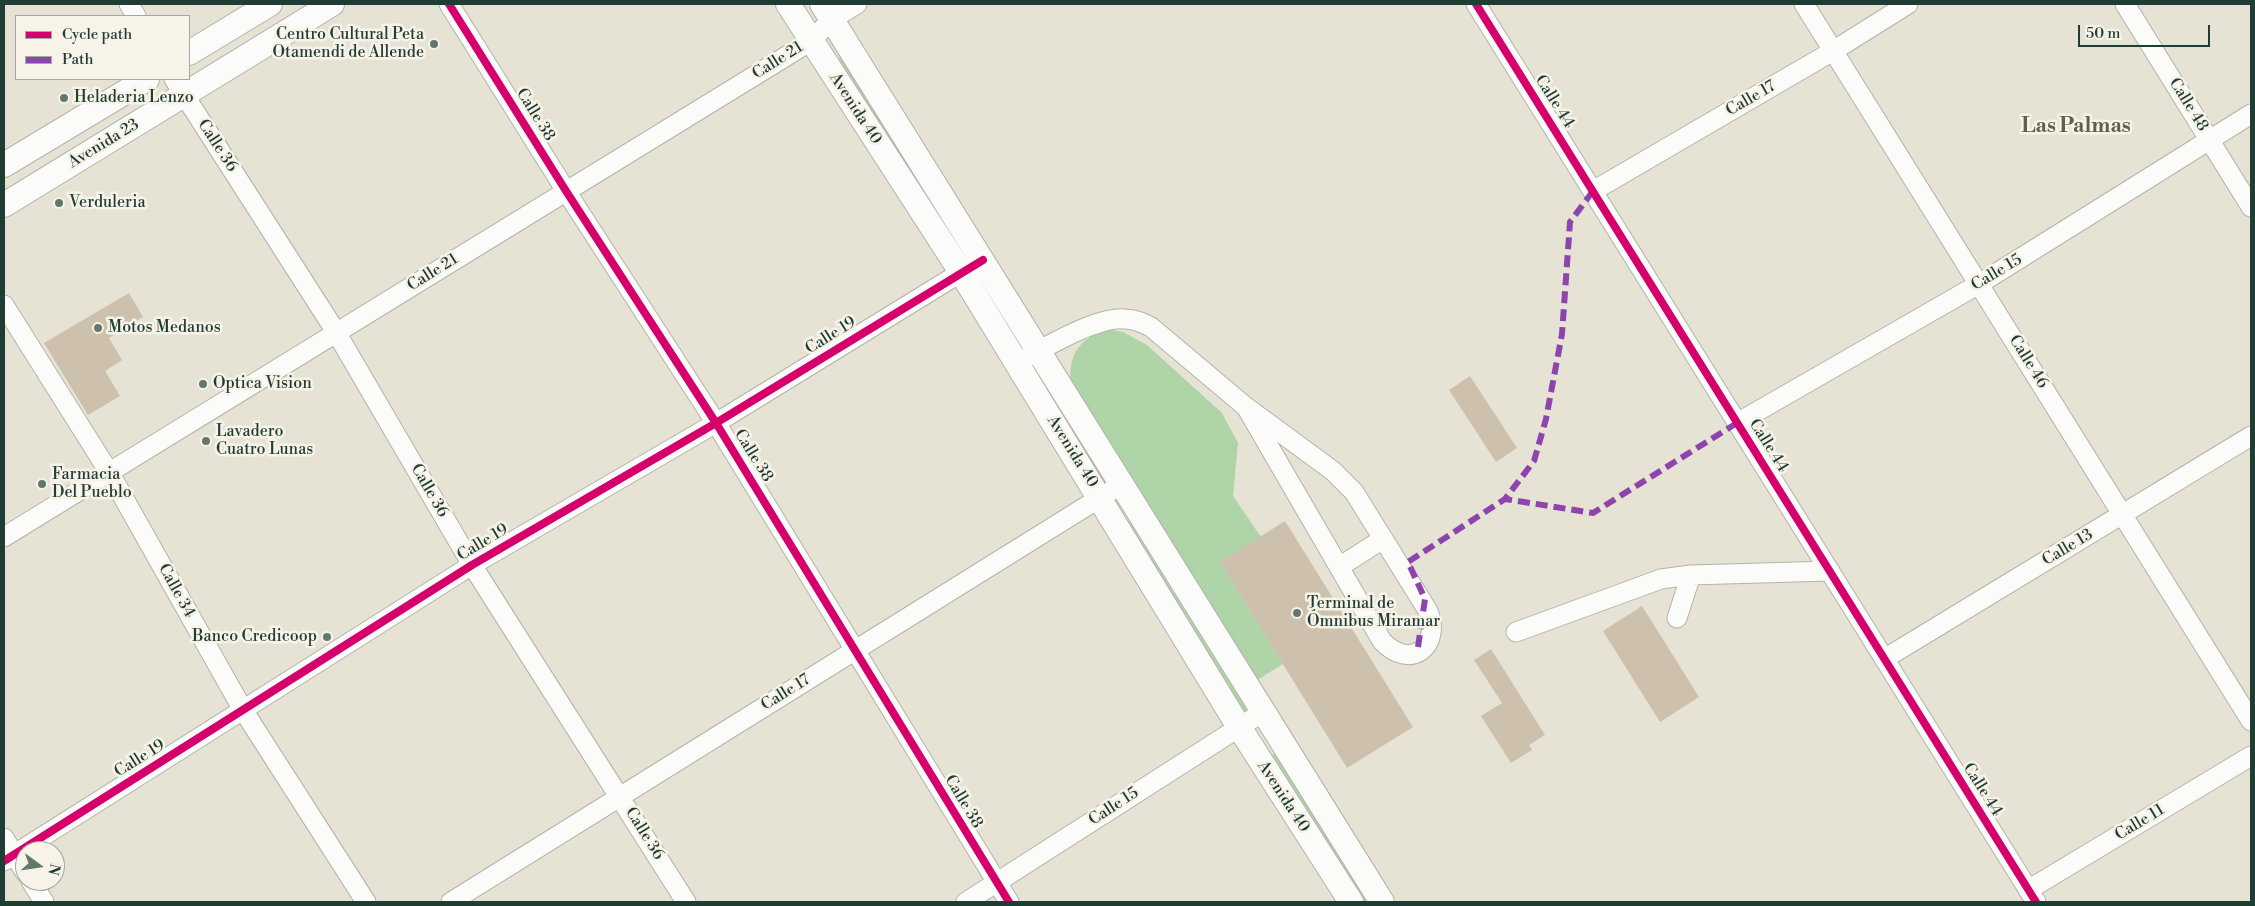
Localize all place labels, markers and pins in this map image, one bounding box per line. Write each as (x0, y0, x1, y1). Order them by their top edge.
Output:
place label: Centro Cultural Peta Otamendi de Allende (272, 25, 424, 63)
marker: Centro Cultural Peta Otamendi de Allende (428, 38, 440, 50)
place label: Heladeria Lenzo (74, 88, 194, 108)
marker: Heladeria Lenzo (58, 92, 70, 104)
place label: Verduleria (69, 193, 146, 213)
marker: Verduleria (53, 197, 65, 209)
place label: Motos Medanos (108, 318, 221, 338)
marker: Motos Medanos (92, 322, 104, 334)
place label: Optica Vision (213, 374, 312, 394)
marker: Optica Vision (197, 378, 209, 390)
place label: Lavadero Cuatro Lunas (216, 422, 313, 460)
marker: Lavadero Cuatro Lunas (200, 435, 212, 447)
place label: Farmacia Del Pueblo (52, 465, 132, 503)
marker: Farmacia Del Pueblo (36, 478, 48, 490)
place label: Terminal de Ómnibus Miramar (1307, 594, 1440, 632)
marker: Terminal de Ómnibus Miramar (1291, 607, 1303, 619)
place label: Banco Credicoop (192, 627, 317, 647)
marker: Banco Credicoop (321, 631, 333, 643)

